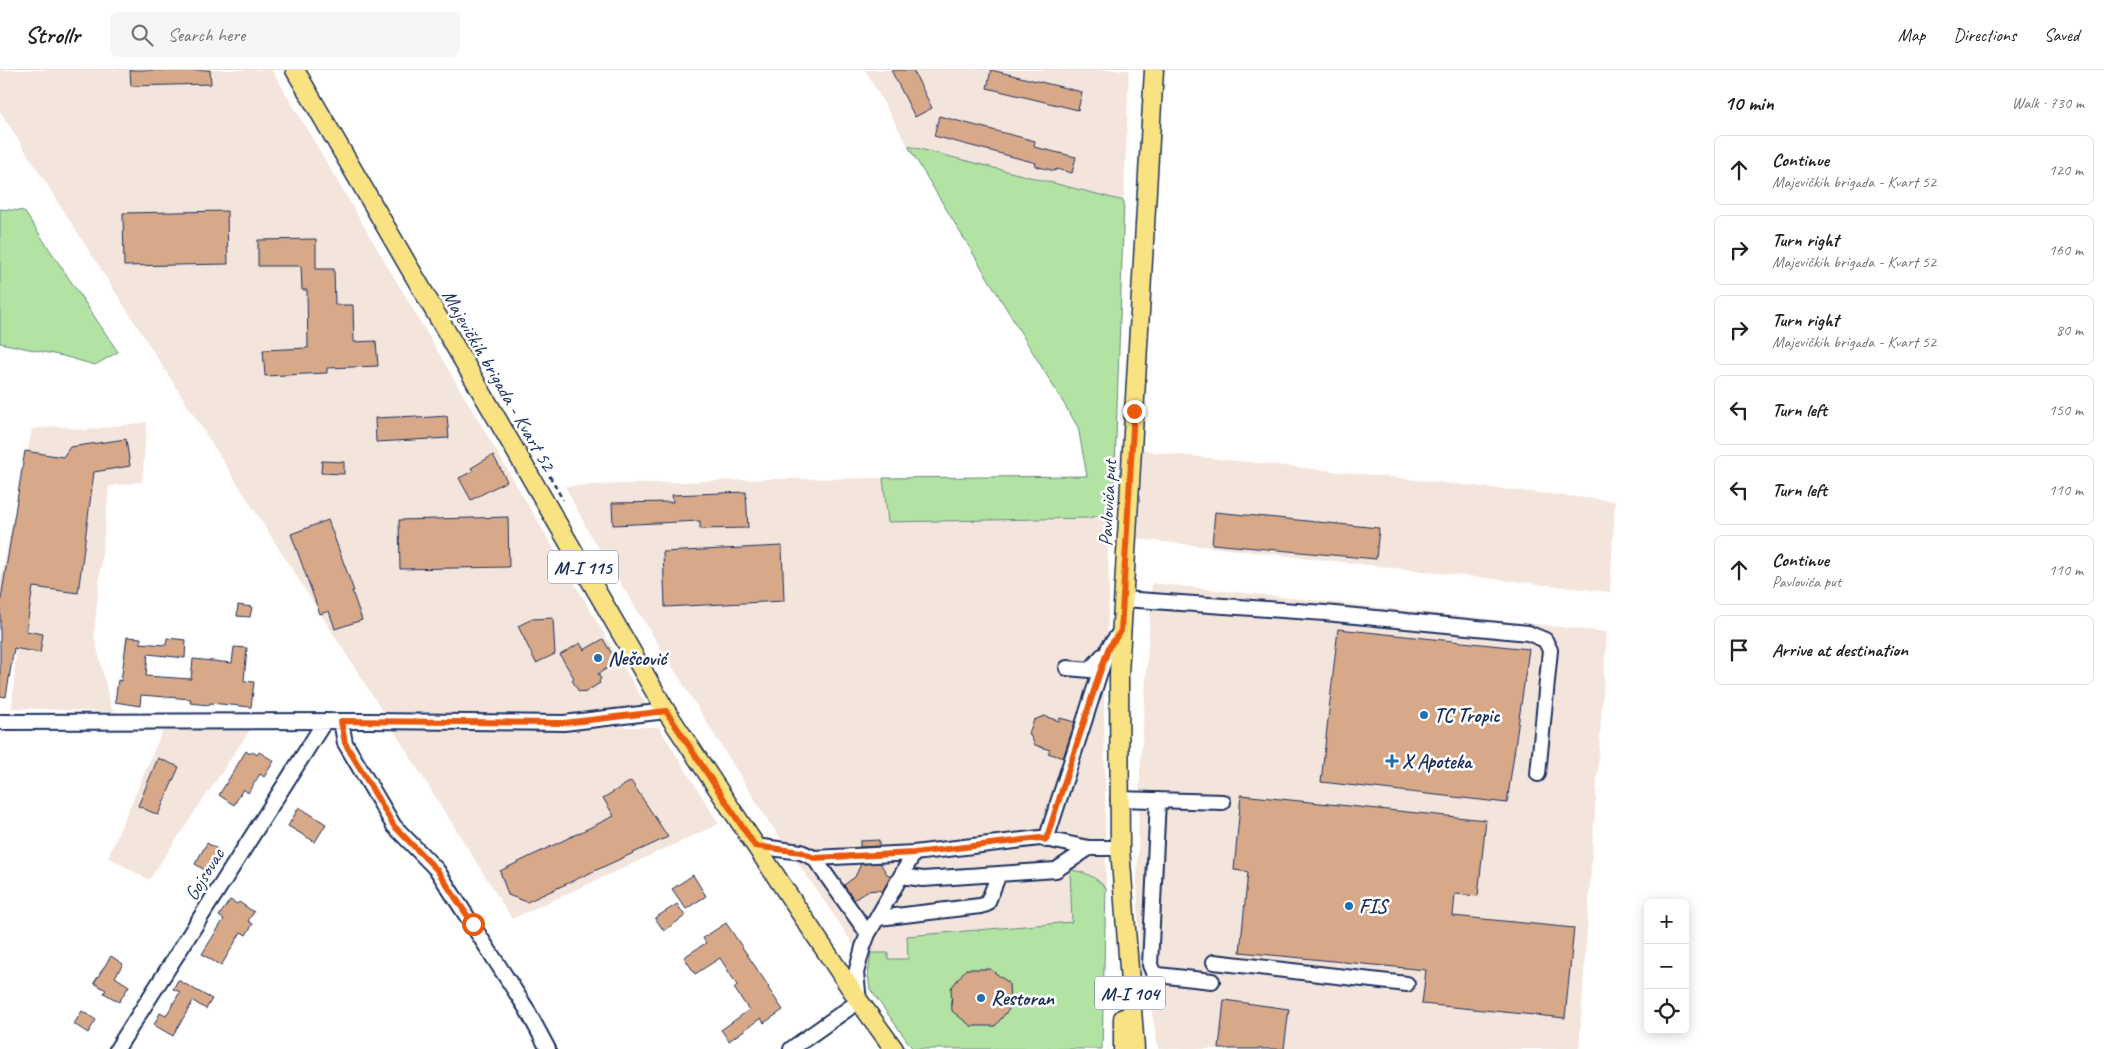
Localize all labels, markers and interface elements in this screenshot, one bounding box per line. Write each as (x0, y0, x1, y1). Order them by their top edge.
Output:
search box (110, 12, 460, 57)
text: Strollr (25, 20, 80, 50)
icon: search (128, 21, 156, 49)
text: Search here (168, 23, 245, 47)
text: Map (1898, 24, 1925, 46)
text: Directions (1953, 24, 2016, 46)
text: Saved (2044, 24, 2079, 46)
text: 10 min (1724, 90, 1774, 116)
text: Walk · 730 m (2012, 93, 2084, 113)
text: Continue (1772, 148, 1829, 172)
icon: ahead (1725, 156, 1753, 184)
text: 120 m (2049, 160, 2083, 180)
text: Majevičkih brigada - Kvart 52 (1772, 172, 1936, 192)
text: Turn right (1772, 228, 1839, 252)
icon: right (1725, 236, 1753, 264)
text: 160 m (2049, 240, 2083, 260)
text: Majevičkih brigada - Kvart 52 (1772, 252, 1936, 272)
street label: Majevičkih brigada - Kvart 52 (436, 285, 562, 477)
text: Turn right (1772, 308, 1839, 332)
icon: right (1725, 316, 1753, 344)
text: 80 m (2056, 320, 2083, 340)
text: Majevičkih brigada - Kvart 52 (1772, 332, 1936, 352)
icon: left (1725, 396, 1753, 424)
text: Turn left (1772, 398, 1827, 422)
route end (1123, 400, 1146, 423)
text: 150 m (2049, 400, 2083, 420)
street label: Pavlovića put (1093, 457, 1122, 547)
icon: left (1725, 476, 1753, 504)
text: Turn left (1772, 478, 1827, 502)
text: 110 m (2049, 480, 2083, 500)
text: Continue (1772, 548, 1829, 572)
road number: M-I 115 (548, 551, 618, 584)
icon: ahead (1725, 556, 1753, 584)
text: 110 m (2049, 560, 2083, 580)
text: Pavlovića put (1772, 572, 1841, 592)
icon: arrive (1725, 636, 1753, 664)
text: Arrive at destination (1772, 638, 1908, 662)
place label: Nešcović (608, 646, 669, 671)
marker: Nešcović (592, 652, 604, 664)
place label: TC Tropic (1434, 703, 1501, 728)
marker: TC Tropic (1418, 709, 1430, 721)
place label: X Apoteka (1402, 749, 1473, 774)
marker: X Apoteka (1386, 755, 1398, 767)
street label: Gojsovac (179, 843, 230, 905)
place label: FIS (1359, 894, 1390, 919)
map controls (1644, 899, 1689, 1034)
button: + (1644, 899, 1689, 944)
marker: FIS (1343, 900, 1355, 912)
route start (462, 913, 485, 936)
button: − (1644, 944, 1689, 989)
road number: M-I 104 (1095, 976, 1165, 1010)
place label: Restoran (991, 986, 1055, 1011)
button: locate (1644, 989, 1689, 1034)
marker: Restoran (975, 992, 987, 1004)

